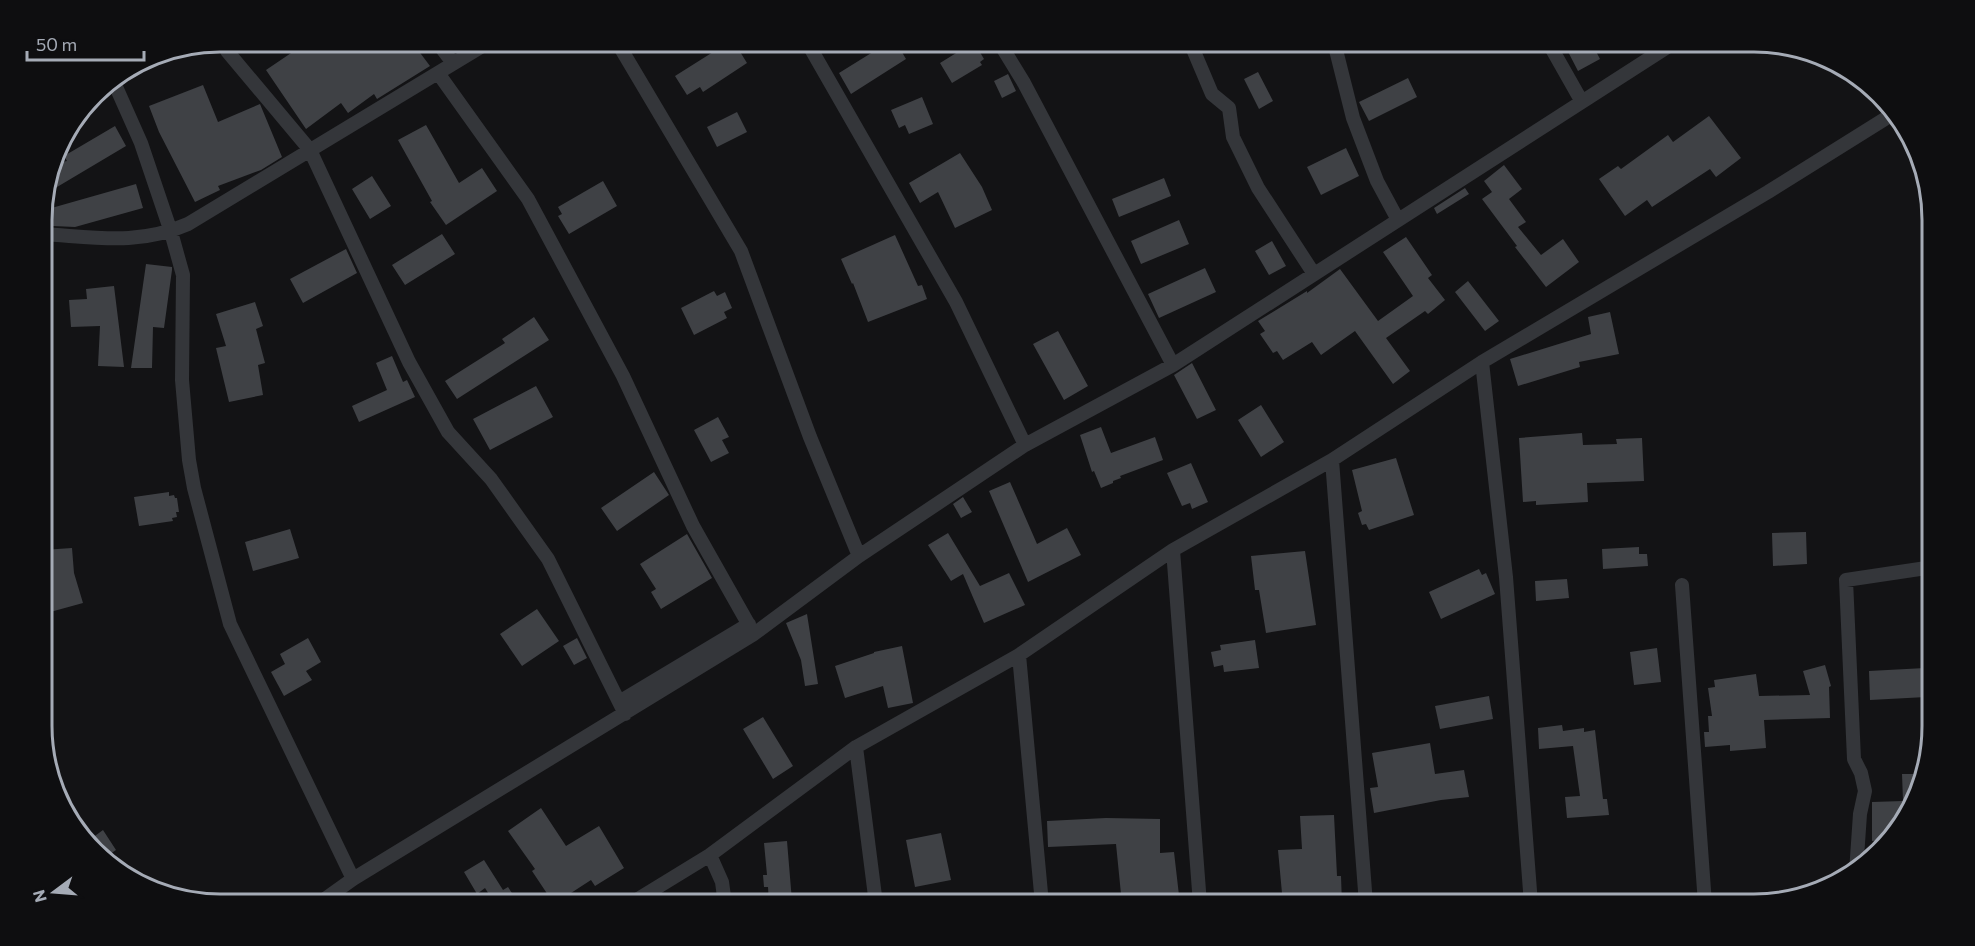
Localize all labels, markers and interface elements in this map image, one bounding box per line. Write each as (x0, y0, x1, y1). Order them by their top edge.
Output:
scale bar (27, 24, 144, 62)
text: 50 m (36, 33, 77, 55)
north arrow (24, 862, 84, 922)
text: N (28, 888, 50, 905)

